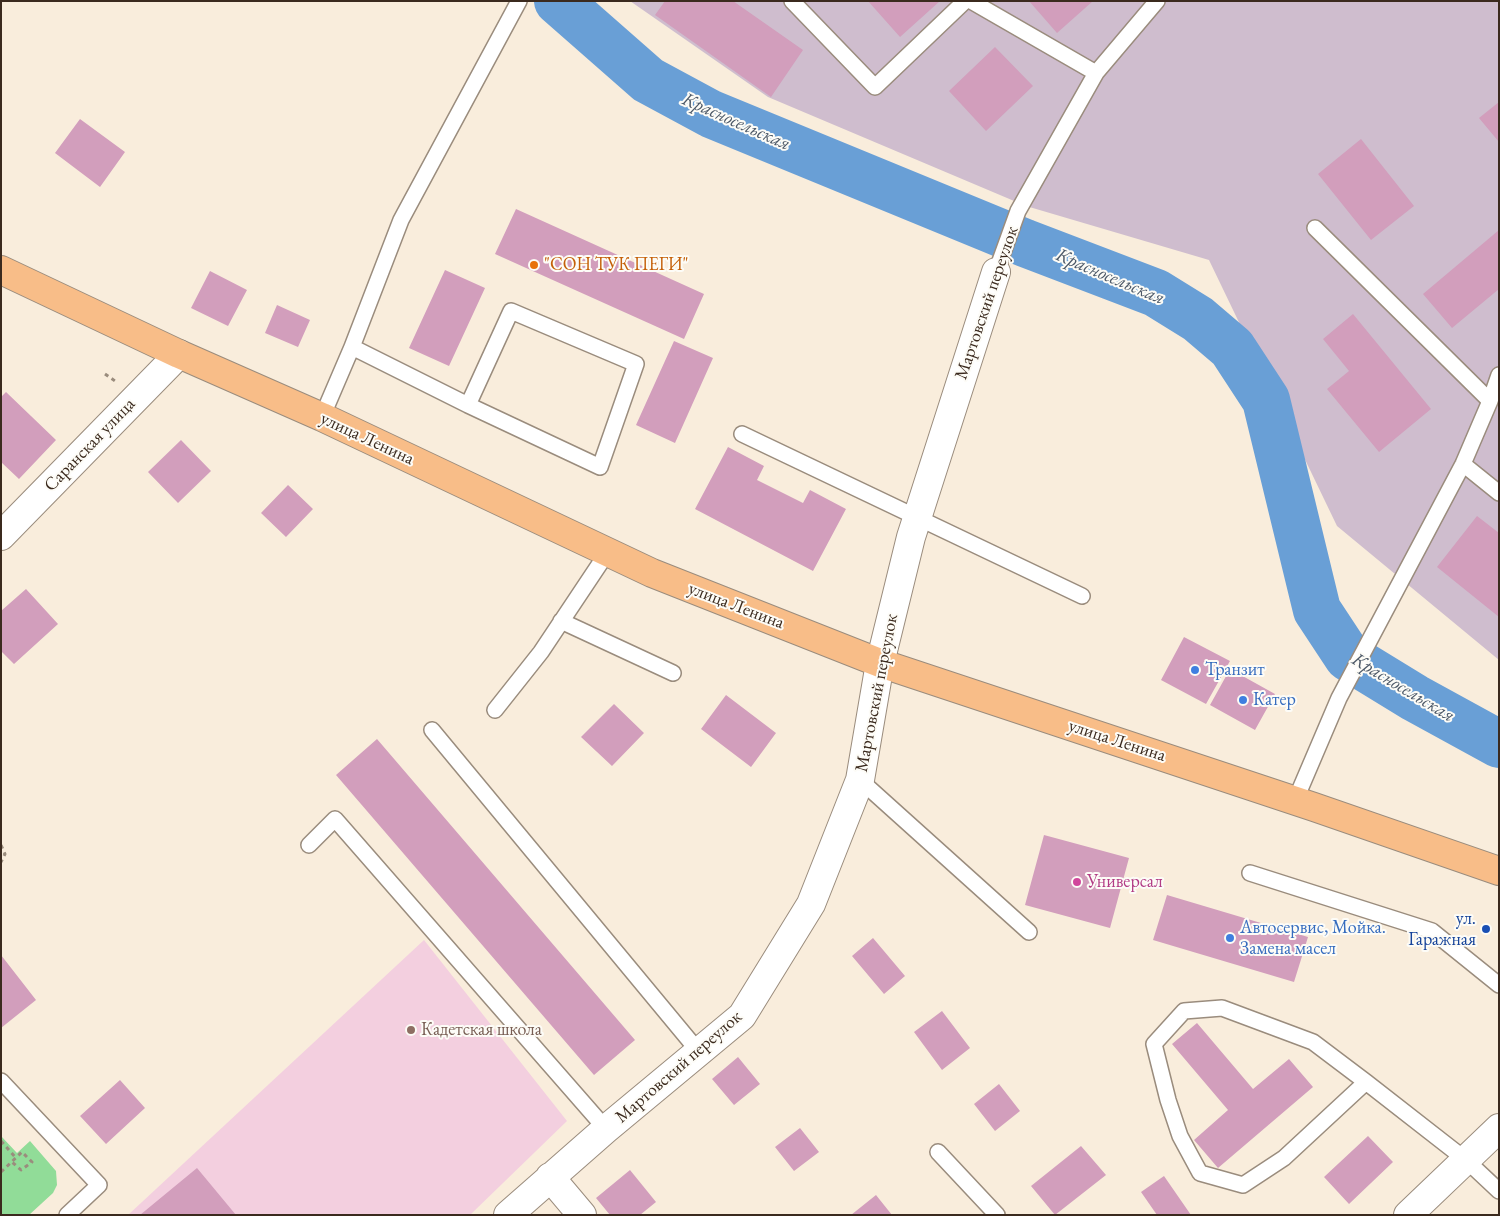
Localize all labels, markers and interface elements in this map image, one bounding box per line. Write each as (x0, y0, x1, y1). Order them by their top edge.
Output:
water label: Красносельская (678, 88, 794, 156)
street label: Мартовский переулок (951, 224, 1023, 382)
water label: Красносельская (1052, 244, 1168, 310)
place label: "СОН ТУК ПЕГИ" (544, 254, 688, 276)
marker: "СОН ТУК ПЕГИ" (528, 259, 540, 271)
street label: Саранская улица (40, 394, 140, 496)
street label: улица Ленина (317, 408, 417, 470)
street label: улица Ленина (685, 578, 787, 634)
street label: Мартовский переулок (851, 612, 903, 774)
water label: Красносельская (1347, 648, 1459, 728)
place label: Транзит (1205, 659, 1265, 681)
marker: Транзит (1189, 664, 1201, 676)
place label: Катер (1253, 689, 1296, 711)
marker: Катер (1237, 694, 1249, 706)
street label: улица Ленина (1066, 715, 1168, 767)
place label: Универсал (1087, 871, 1163, 893)
marker: Универсал (1071, 876, 1083, 888)
place label: ул. Гаражная (1408, 908, 1476, 951)
place label: Автосервис, Мойка. Замена масел (1240, 917, 1386, 960)
marker: ул. Гаражная (1480, 923, 1492, 935)
marker: Автосервис, Мойка. Замена масел (1224, 932, 1236, 944)
street label: Мартовский переулок (611, 1006, 747, 1128)
place label: Кадетская школа (421, 1019, 542, 1041)
marker: Кадетская школа (405, 1024, 417, 1036)

